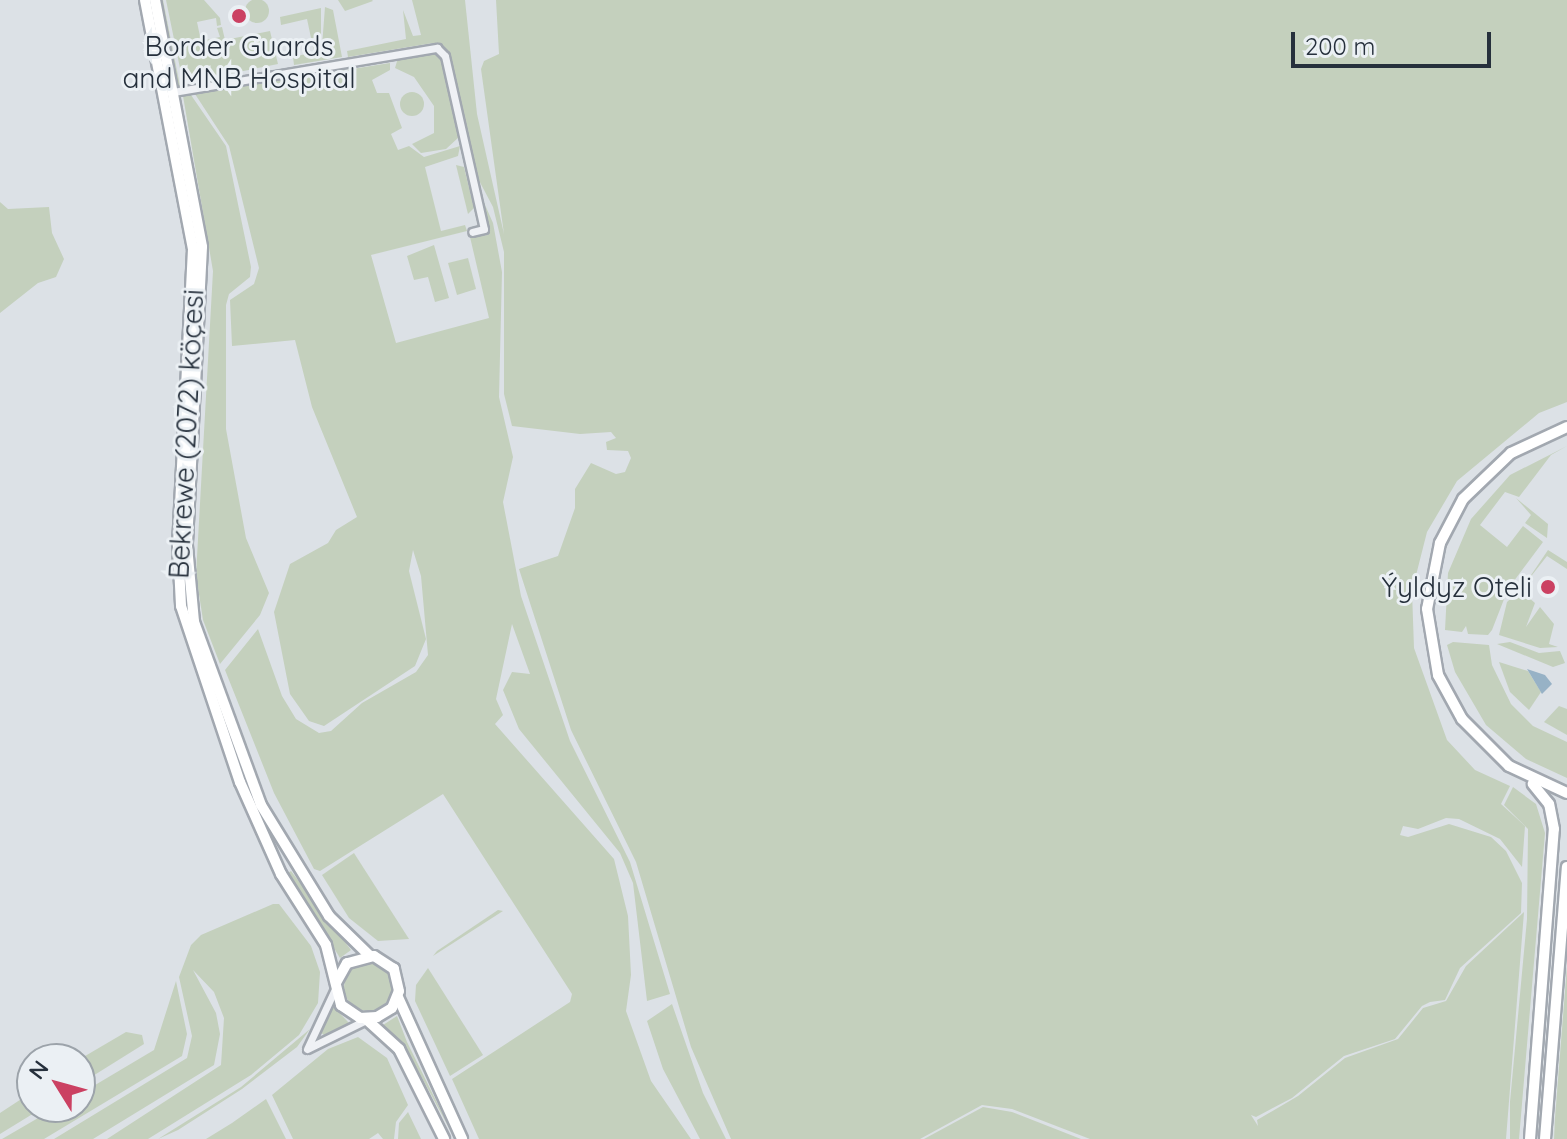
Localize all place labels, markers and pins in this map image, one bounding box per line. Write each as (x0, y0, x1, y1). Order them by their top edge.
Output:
marker: Border Guards and MNB Hospital (230, 7, 248, 25)
place label: Border Guards and MNB Hospital (122, 29, 356, 95)
place label: Ýyldyz Oteli (1382, 570, 1532, 604)
marker: Ýyldyz Oteli (1539, 578, 1557, 596)

